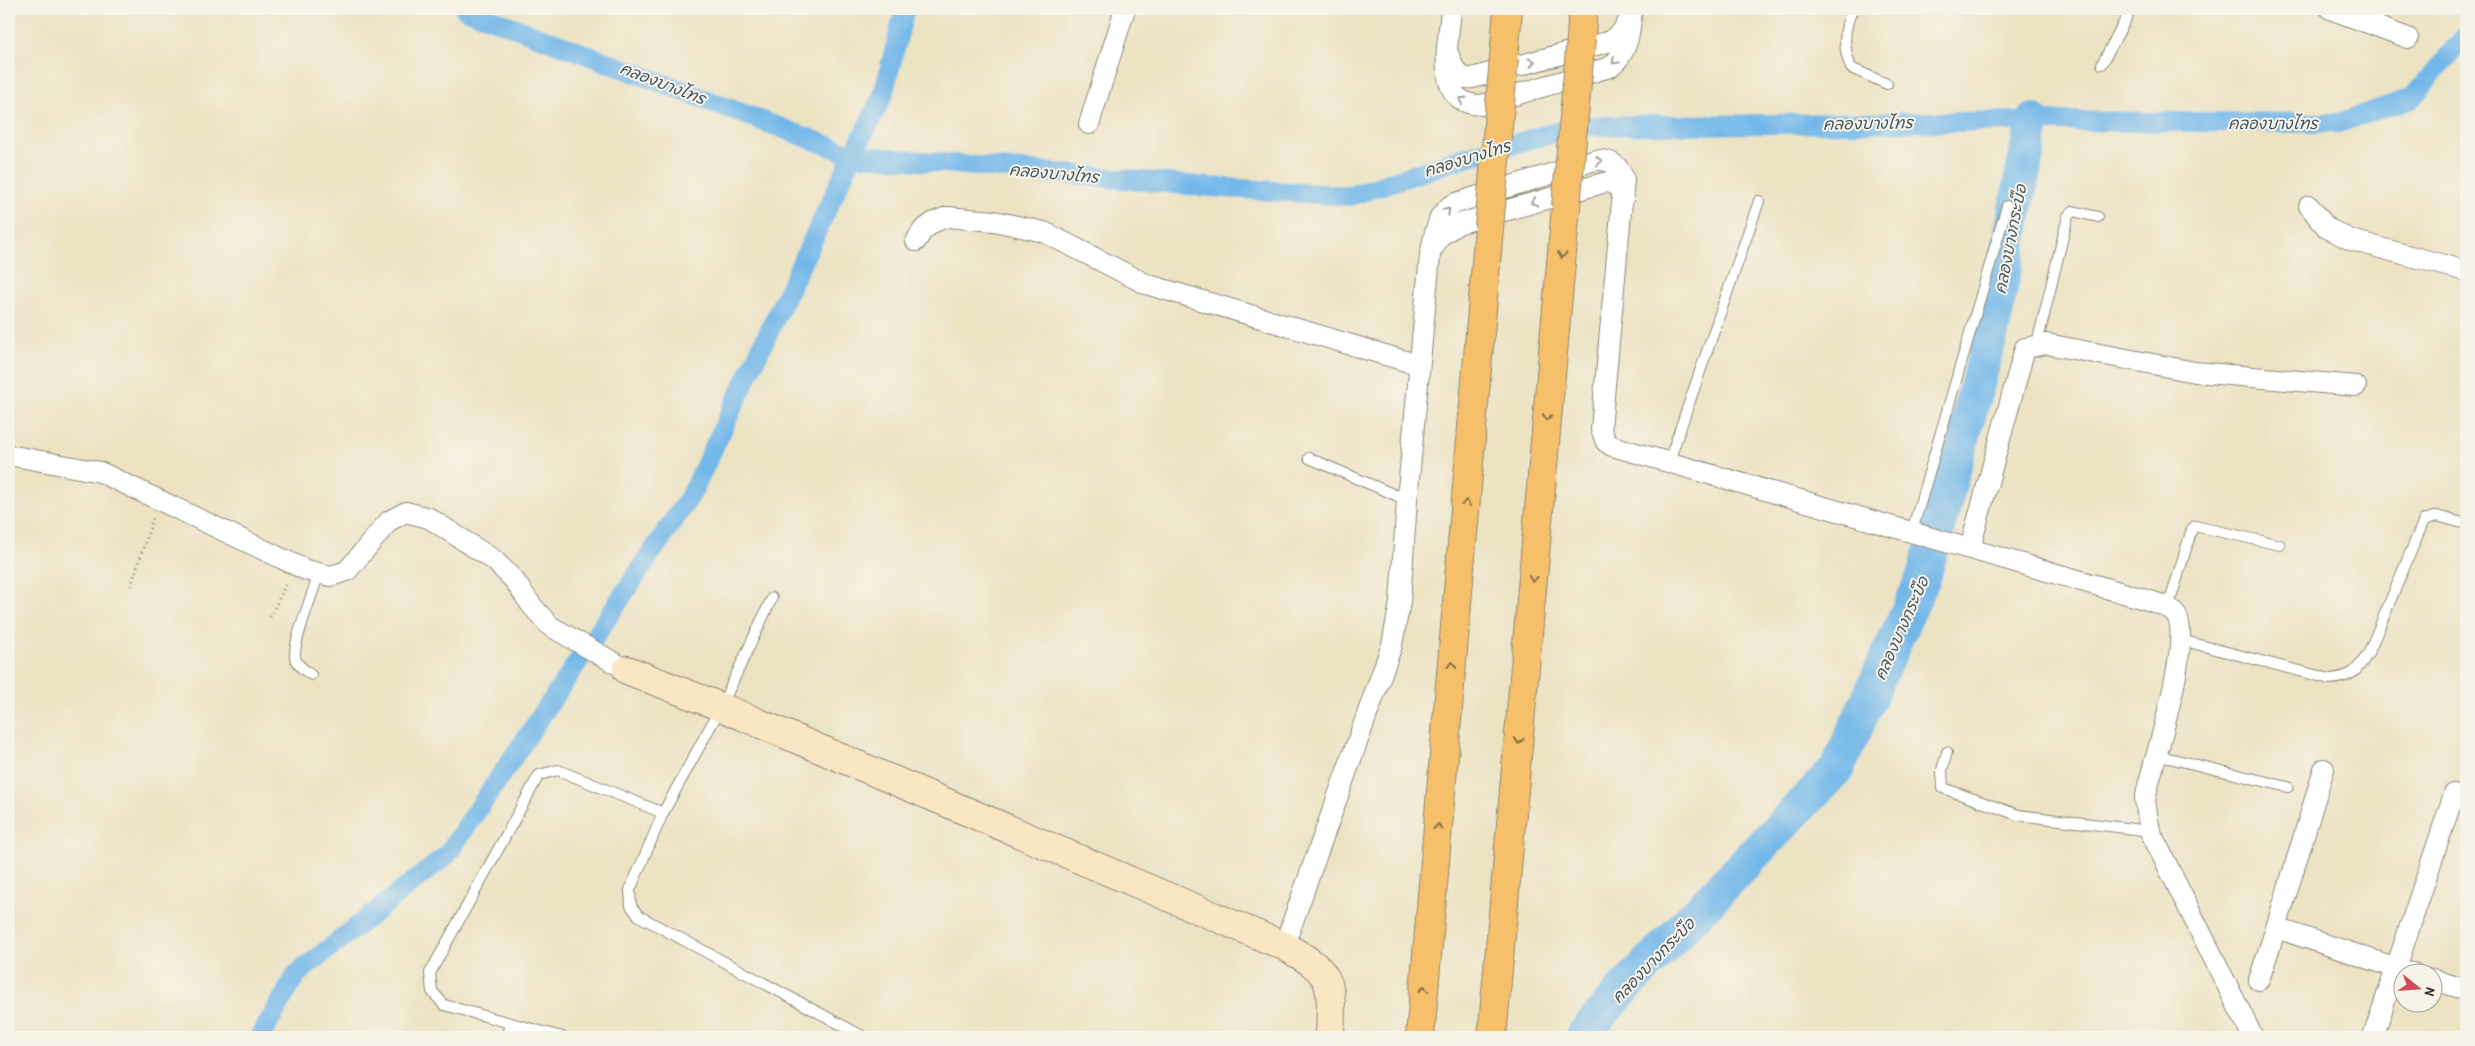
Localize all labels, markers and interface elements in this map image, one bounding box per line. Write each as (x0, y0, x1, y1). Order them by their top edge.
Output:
one-way arrow (1612, 55, 1621, 64)
water label: คลองบางไทร (617, 57, 710, 110)
one-way arrow (1527, 58, 1535, 68)
one-way arrow (1458, 97, 1467, 107)
water label: คลองบางไทร (1823, 111, 1915, 135)
water label: คลองบางไทร (2228, 112, 2319, 134)
water label: คลองบางไทร (1421, 134, 1515, 182)
one-way arrow (1596, 156, 1604, 166)
water label: คลองบางไทร (1008, 158, 1101, 188)
water label: คลองบางกระบือ (1989, 181, 2032, 295)
one-way arrow (1531, 197, 1539, 207)
one-way arrow (1441, 208, 1450, 217)
one-way arrow (1556, 252, 1567, 260)
one-way arrow (1542, 413, 1553, 421)
one-way arrow (1460, 499, 1471, 507)
water label: คลองบางกระบือ (1868, 572, 1934, 683)
one-way arrow (1528, 575, 1539, 583)
one-way arrow (1446, 661, 1457, 669)
one-way arrow (1513, 737, 1524, 745)
one-way arrow (1432, 822, 1443, 830)
water label: คลองบางกระบือ (1607, 911, 1700, 1007)
north arrow (2392, 964, 2442, 1014)
one-way arrow (1418, 984, 1429, 992)
text: N (2421, 986, 2441, 999)

